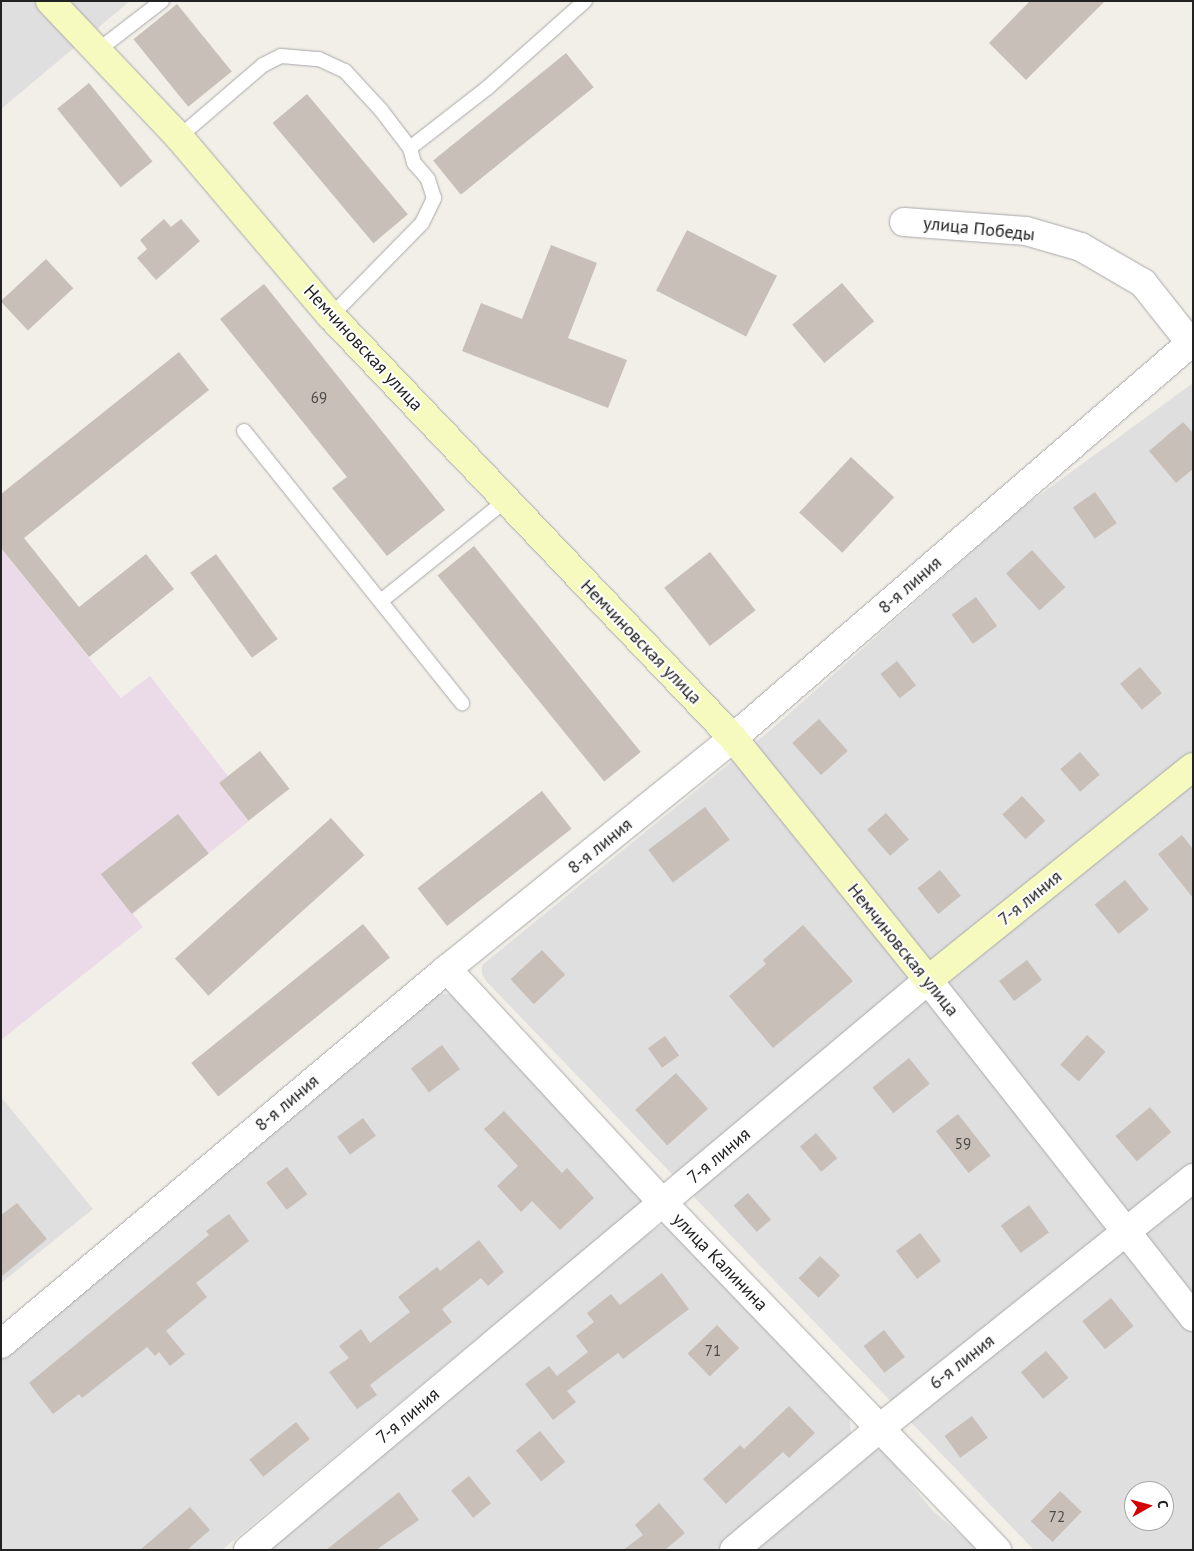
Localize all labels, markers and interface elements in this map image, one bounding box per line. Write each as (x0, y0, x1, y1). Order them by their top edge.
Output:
street label: улица Победы (922, 212, 1036, 246)
street label: Немчиновская улица (299, 280, 427, 416)
house number: 69 (311, 389, 327, 407)
street label: 8-я линия (874, 552, 946, 618)
street label: Немчиновская улица (576, 575, 706, 709)
street label: 8-я линия (563, 813, 637, 879)
street label: 7-я линия (994, 866, 1066, 930)
street label: Немчиновская улица (843, 879, 963, 1021)
street label: 8-я линия (251, 1070, 323, 1136)
street label: 7-я линия (683, 1123, 755, 1189)
house number: 59 (955, 1135, 971, 1153)
street label: улица Калинина (668, 1209, 772, 1315)
street label: 6-я линия (925, 1330, 999, 1394)
house number: 71 (705, 1342, 721, 1360)
street label: 7-я линия (372, 1383, 444, 1449)
north arrow (1124, 1481, 1174, 1531)
text: С (1153, 1499, 1172, 1509)
house number: 72 (1049, 1508, 1065, 1526)

